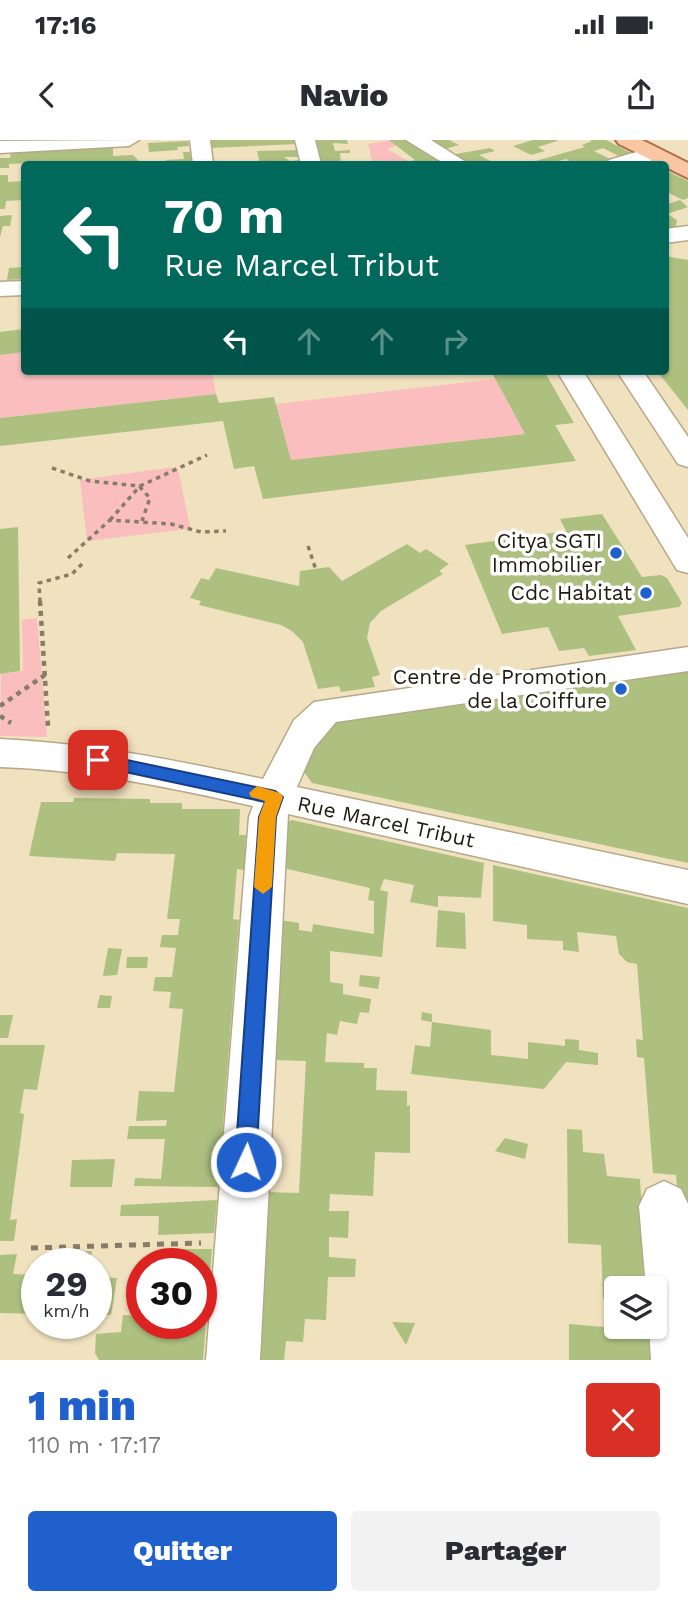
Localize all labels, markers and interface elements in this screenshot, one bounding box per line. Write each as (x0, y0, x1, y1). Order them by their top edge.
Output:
text: 17:16 (35, 10, 97, 40)
icon: back (28, 76, 66, 114)
text: Navio (300, 76, 388, 114)
icon: share (622, 76, 660, 114)
text: 70 m (164, 187, 284, 245)
icon: left (49, 189, 140, 280)
text: Rue Marcel Tribut (164, 246, 439, 284)
icon: left (217, 322, 255, 360)
icon: ahead (290, 322, 328, 360)
icon: ahead (363, 322, 401, 360)
icon: right (436, 322, 474, 360)
place label: Citya SGTI Immobilier (492, 528, 602, 577)
marker: Citya SGTI Immobilier (608, 545, 624, 561)
place label: Cdc Habitat (511, 580, 632, 605)
marker: Cdc Habitat (638, 585, 654, 601)
place label: Centre de Promotion de la Coiffure (393, 664, 607, 713)
marker: Centre de Promotion de la Coiffure (613, 681, 629, 697)
pin (68, 730, 128, 790)
icon: arrive (79, 741, 117, 779)
street label: Rue Marcel Tribut (295, 791, 477, 853)
position arrow (209, 1125, 283, 1199)
speed limit sign: 30 (126, 1248, 217, 1339)
text: 29 (45, 1263, 88, 1305)
map controls (604, 1276, 667, 1339)
button: layers (604, 1276, 667, 1339)
text: km/h (43, 1300, 90, 1321)
text: 1 min (28, 1381, 136, 1430)
button: close (586, 1383, 660, 1457)
text: 110 m · 17:17 (28, 1432, 161, 1459)
button: Quitter (28, 1511, 337, 1591)
button: Partager (351, 1511, 660, 1591)

